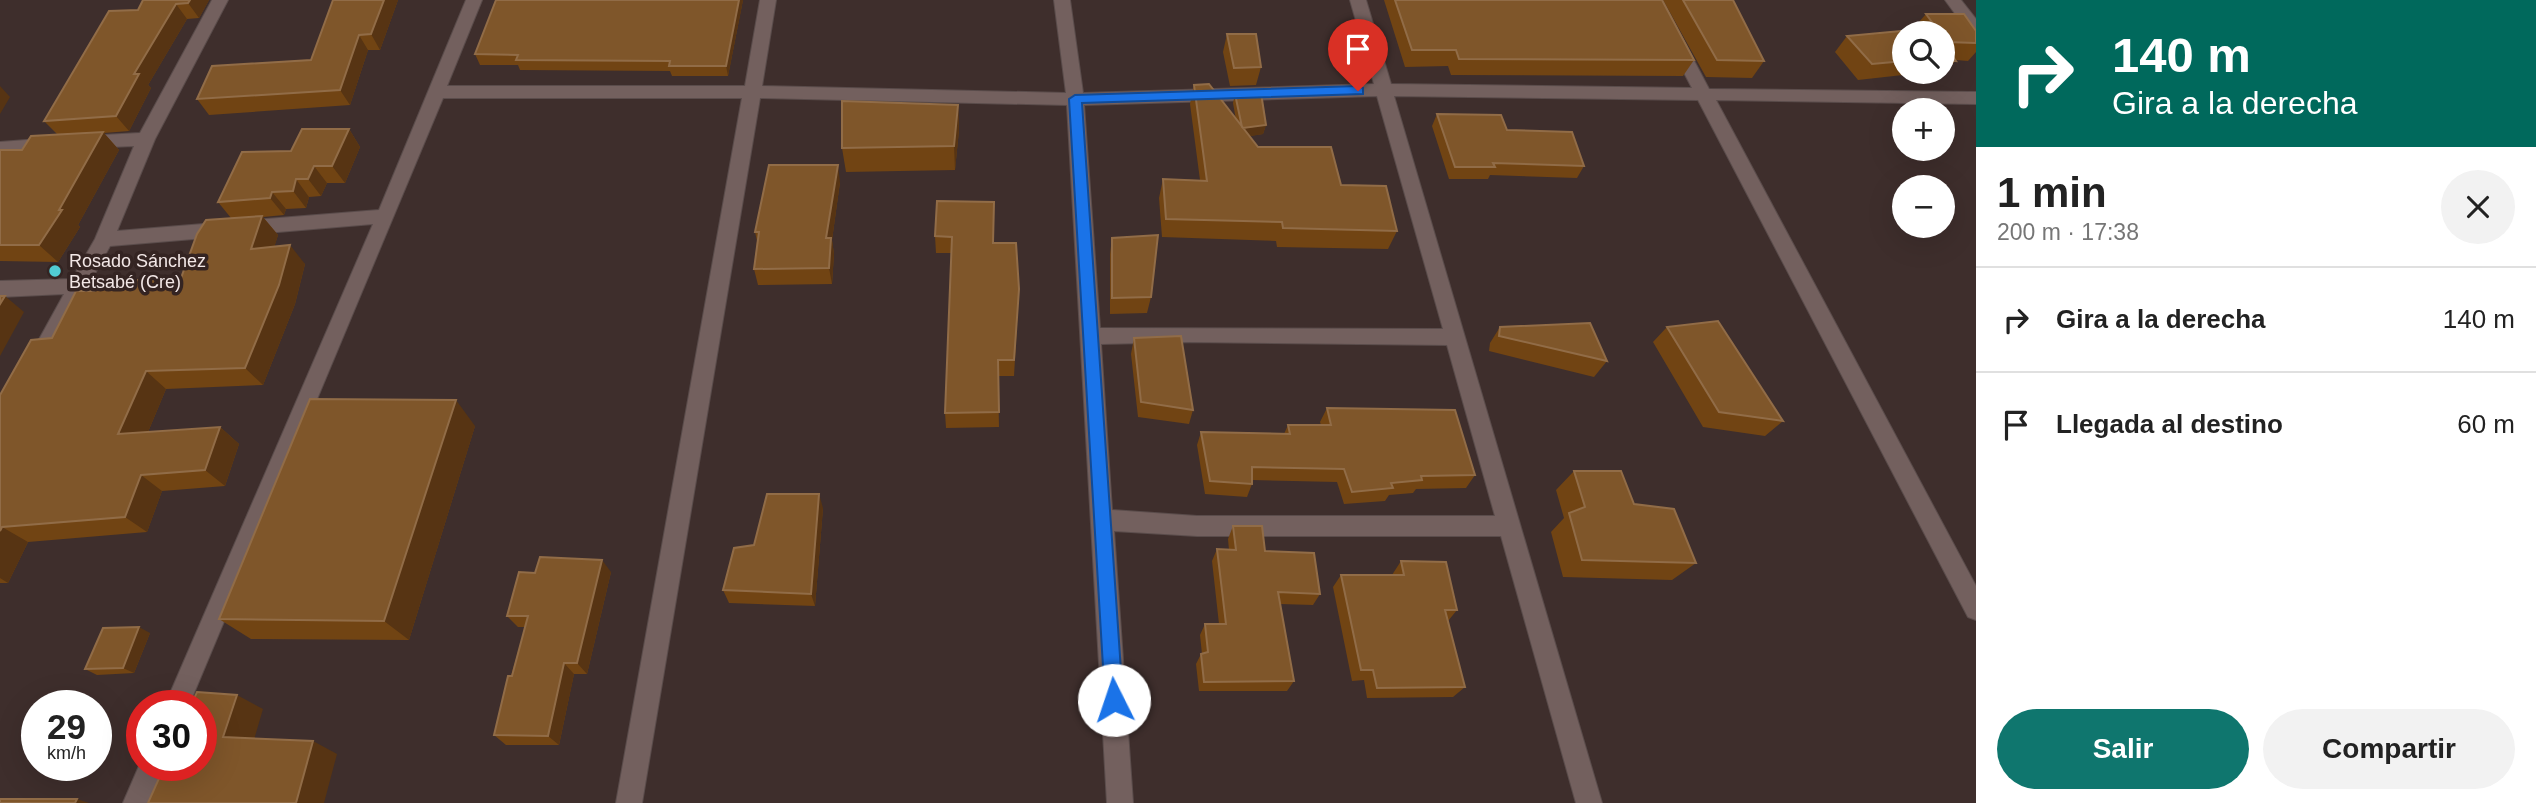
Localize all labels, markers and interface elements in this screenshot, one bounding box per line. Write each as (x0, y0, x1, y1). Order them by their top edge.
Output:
pin (1328, 19, 1388, 91)
map controls (1892, 21, 1955, 238)
button: search (1892, 21, 1955, 84)
icon: right (1997, 28, 2088, 119)
text: 140 m (2112, 28, 2251, 82)
icon: arrive (1339, 30, 1377, 68)
text: Gira a la derecha (2112, 85, 2357, 121)
button: + (1892, 98, 1955, 161)
text: 1 min (1997, 169, 2107, 216)
button: close (2441, 170, 2515, 244)
button: − (1892, 175, 1955, 238)
text: 200 m · 17:38 (1997, 219, 2139, 245)
place label: Rosado Sánchez Betsabé (Cre) (69, 251, 206, 292)
marker: Rosado Sánchez Betsabé (Cre) (47, 263, 63, 279)
icon: right (1997, 301, 2035, 339)
text: Gira a la derecha (2056, 304, 2266, 334)
text: 140 m (2443, 304, 2515, 334)
icon: arrive (1997, 406, 2035, 444)
text: Llegada al destino (2056, 409, 2283, 439)
text: 60 m (2457, 409, 2515, 439)
position arrow (1077, 663, 1151, 737)
speed limit sign: 30 (126, 690, 217, 781)
text: 29 (47, 707, 86, 746)
button: Salir (1997, 709, 2249, 789)
button: Compartir (2263, 709, 2515, 789)
text: km/h (47, 743, 86, 763)

